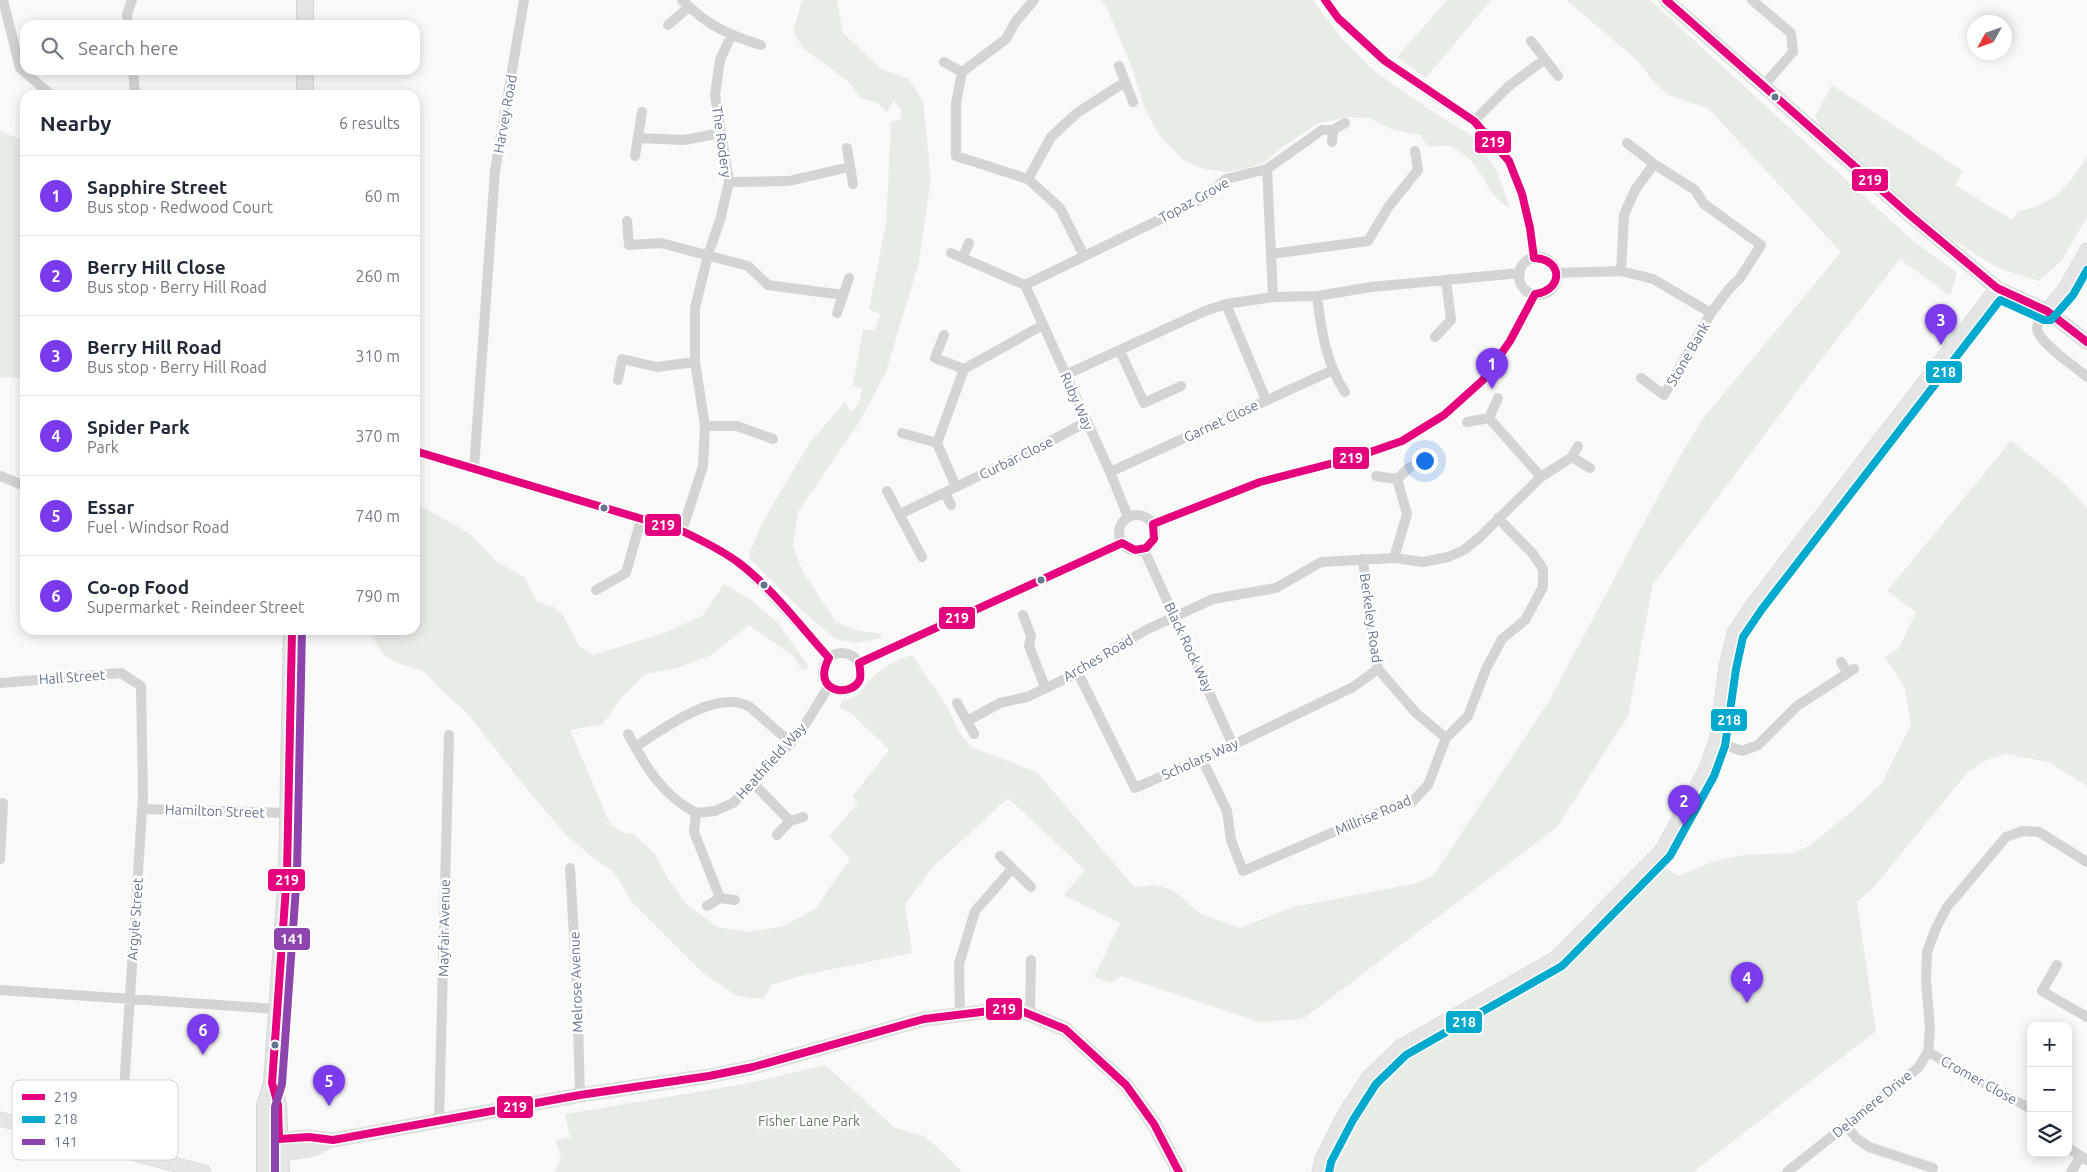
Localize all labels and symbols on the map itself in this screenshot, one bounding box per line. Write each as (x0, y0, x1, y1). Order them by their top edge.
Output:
north arrow (1967, 15, 2012, 60)
street label: Harvey Road (490, 74, 520, 154)
unlabelled marker (1770, 92, 1780, 102)
street label: The Rodery (709, 105, 735, 179)
line badge: 219 (1474, 130, 1512, 154)
text: 219 (1481, 134, 1505, 150)
line badge: 219 (1851, 168, 1889, 192)
text: 219 (1858, 172, 1882, 188)
street label: Topaz Grove (1156, 174, 1232, 226)
pin: 3 (1925, 304, 1957, 345)
street label: Stone Bank (1663, 319, 1713, 389)
pin: 1 (1476, 348, 1508, 389)
line badge: 218 (1925, 360, 1963, 384)
text: 218 (1932, 364, 1956, 380)
street label: Ruby Way (1057, 370, 1097, 433)
street label: Garnet Close (1181, 397, 1261, 445)
street label: Curbar Close (977, 433, 1055, 483)
line badge: 219 (1332, 446, 1370, 470)
your location (1412, 448, 1438, 474)
text: 219 (1339, 450, 1363, 466)
unlabelled marker (599, 503, 609, 513)
line badge: 219 (644, 513, 682, 537)
text: 219 (651, 517, 675, 533)
street label: Berkeley Road (1357, 572, 1385, 664)
unlabelled marker (1036, 575, 1046, 585)
unlabelled marker (759, 580, 769, 590)
street label: Black Rock Way (1161, 600, 1217, 694)
line badge: 219 (938, 606, 976, 630)
text: 219 (945, 610, 969, 626)
street label: Arches Road (1060, 632, 1136, 684)
street label: Hall Street (38, 667, 106, 687)
line badge: 218 (1710, 708, 1748, 732)
text: 218 (1717, 712, 1741, 728)
street label: Heathfield Way (733, 720, 809, 802)
street label: Scholars Way (1159, 735, 1241, 783)
pin: 2 (1668, 785, 1700, 826)
street label: Millrise Road (1333, 792, 1413, 838)
street label: Hamilton Street (165, 801, 266, 821)
line badge: 219 (267, 868, 306, 892)
text: 219 (275, 872, 299, 888)
street label: Argyle Street (124, 877, 146, 961)
street label: Mayfair Avenue (435, 879, 453, 977)
line badge: 141 (273, 927, 311, 951)
text: 141 (280, 931, 304, 947)
street label: Melrose Avenue (566, 931, 586, 1033)
pin: 4 (1731, 962, 1763, 1003)
line badge: 219 (985, 997, 1023, 1021)
text: 219 (992, 1001, 1016, 1017)
line badge: 218 (1445, 1010, 1483, 1034)
pin: 6 (187, 1014, 219, 1055)
text: 218 (1452, 1014, 1476, 1030)
unlabelled marker (270, 1040, 280, 1050)
street label: Cromer Close (1938, 1052, 2020, 1108)
pin: 5 (313, 1065, 345, 1106)
street label: Delamere Drive (1829, 1067, 1915, 1141)
legend (12, 1080, 178, 1160)
text: 219 (54, 1089, 78, 1105)
line badge: 219 (496, 1095, 534, 1119)
text: 219 (503, 1099, 527, 1115)
text: 218 (54, 1111, 78, 1127)
park label: Fisher Lane Park (758, 1113, 860, 1129)
text: 141 (54, 1134, 78, 1150)

